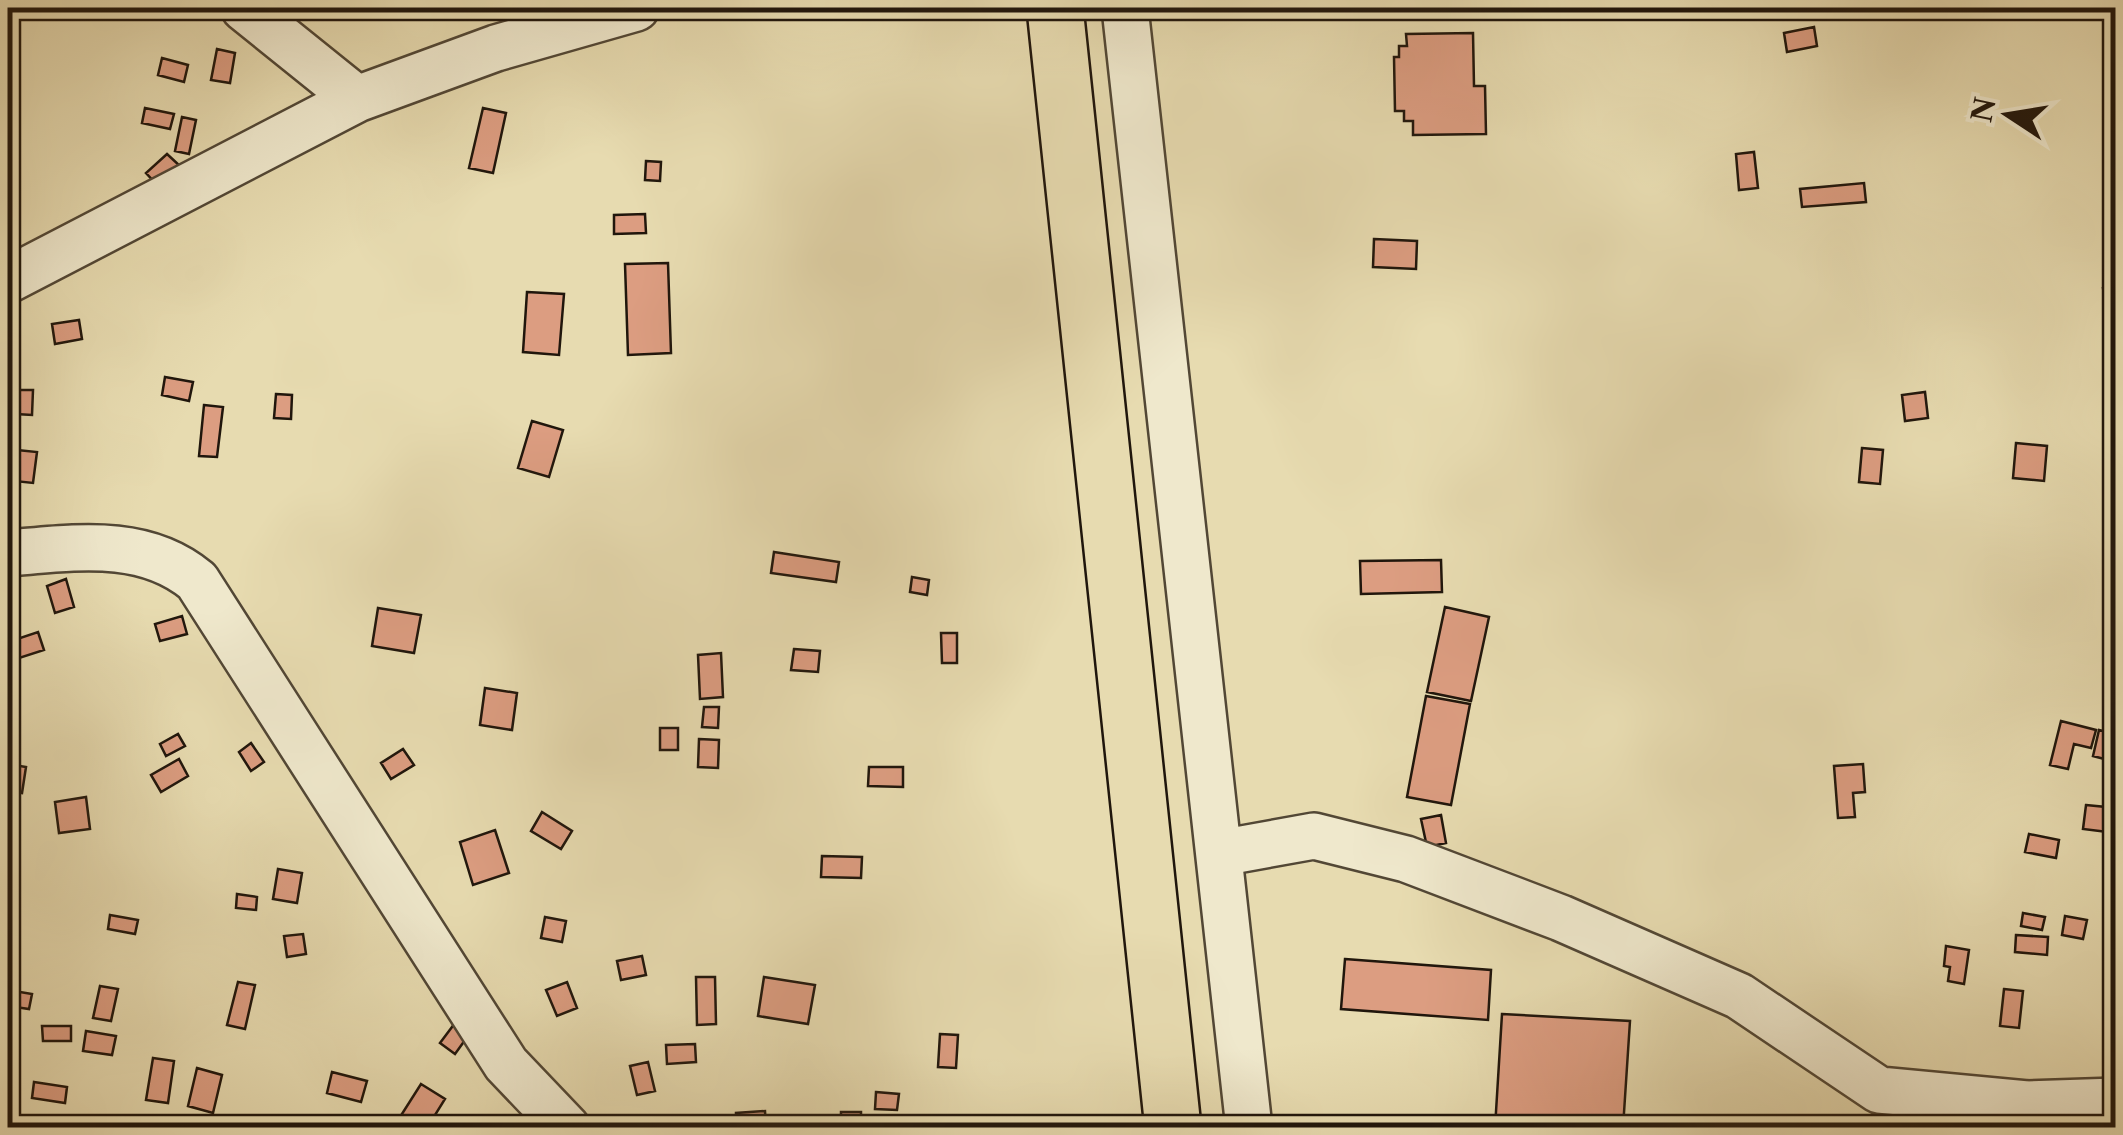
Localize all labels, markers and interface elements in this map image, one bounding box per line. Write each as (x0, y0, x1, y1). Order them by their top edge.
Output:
north arrow (1958, 65, 2058, 165)
text: N (1964, 94, 2003, 125)

